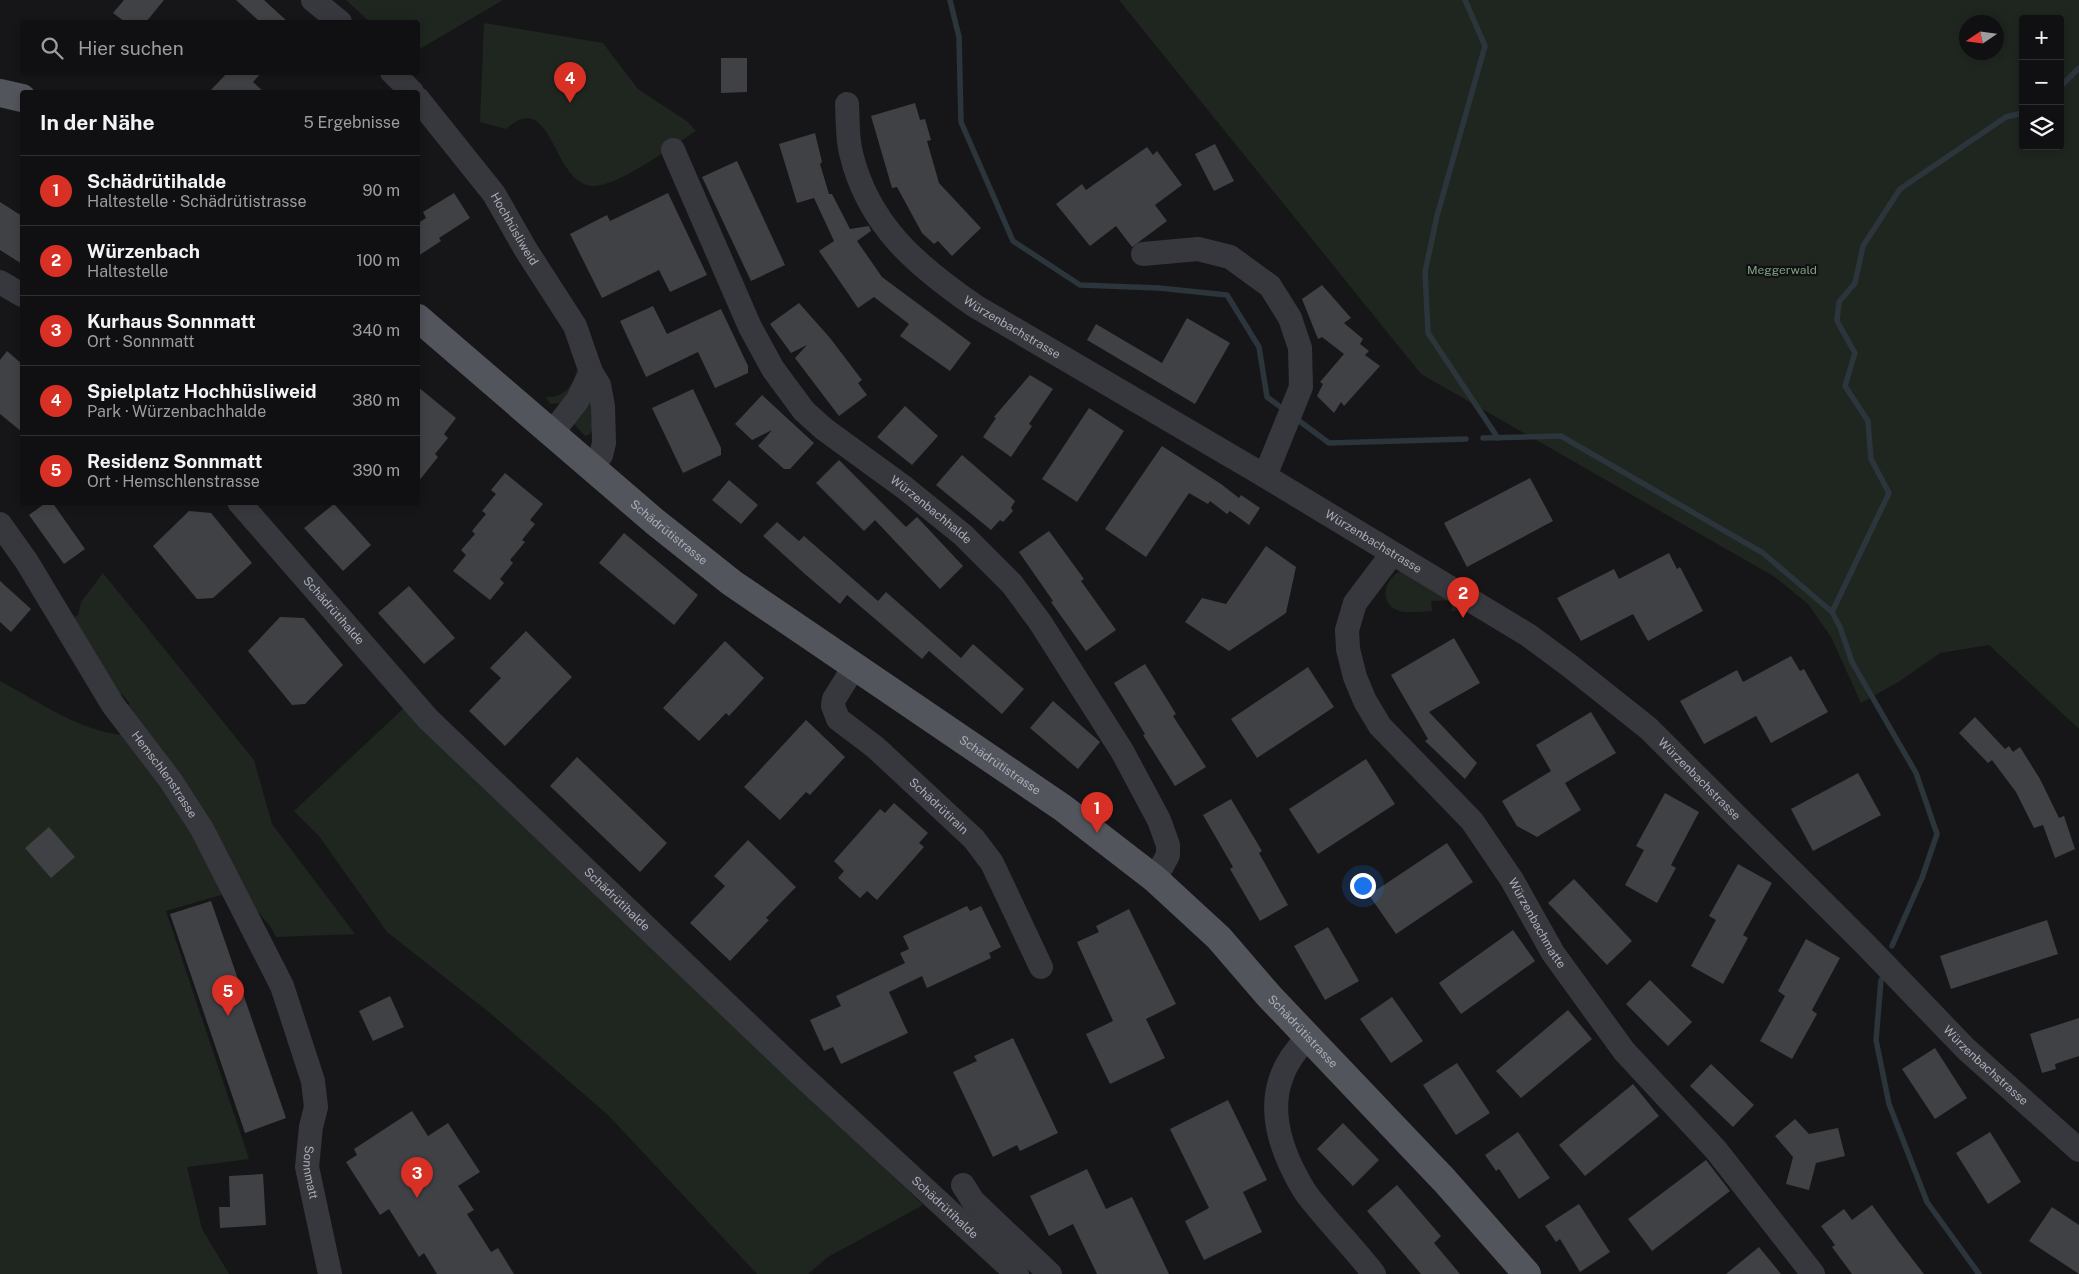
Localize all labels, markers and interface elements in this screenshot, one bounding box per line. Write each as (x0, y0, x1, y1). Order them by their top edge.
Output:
north arrow (1959, 15, 2004, 60)
map controls (2019, 15, 2064, 150)
button: + (2019, 15, 2064, 60)
search box (20, 20, 420, 75)
icon: search (38, 34, 66, 62)
text: Hier suchen (78, 37, 184, 59)
button: − (2019, 60, 2064, 105)
pin: 4 (554, 62, 586, 103)
button: layers (2019, 105, 2064, 150)
text: In der Nähe (40, 110, 155, 135)
text: 5 Ergebnisse (303, 113, 400, 132)
text: Schädrütihalde (87, 170, 226, 192)
text: 1 (53, 181, 59, 200)
text: 90 m (363, 181, 400, 200)
street label: Hochhüsliweid (488, 190, 541, 268)
text: Haltestelle · Schädrütistrasse (87, 192, 306, 211)
text: Würzenbach (87, 240, 200, 262)
text: 2 (51, 251, 61, 270)
text: 100 m (356, 251, 400, 270)
text: Haltestelle (87, 262, 168, 281)
park label: Meggerwald (1747, 263, 1817, 277)
street label: Würzenbachstrasse (961, 293, 1063, 362)
text: Kurhaus Sonnmatt (87, 310, 256, 332)
text: 3 (51, 321, 61, 340)
text: 340 m (352, 321, 400, 340)
text: Ort · Sonnmatt (87, 332, 194, 351)
text: Spielplatz Hochhüsliweid (87, 380, 317, 402)
text: 4 (51, 391, 61, 410)
text: 380 m (352, 391, 400, 410)
text: Park · Würzenbachhalde (87, 402, 266, 421)
text: Residenz Sonnmatt (87, 450, 262, 472)
text: 5 (51, 461, 61, 480)
text: 390 m (353, 461, 400, 480)
text: Ort · Hemschlenstrasse (87, 472, 260, 491)
street label: Würzenbachhalde (887, 473, 975, 547)
street label: Schädrütistrasse (628, 497, 710, 568)
street label: Würzenbachstrasse (1322, 507, 1424, 576)
street label: Schädrütihalde (300, 574, 367, 648)
pin: 2 (1447, 577, 1479, 618)
street label: Hemschlenstrasse (129, 728, 200, 821)
street label: Schädrütistrasse (957, 733, 1043, 798)
street label: Würzenbachstrasse (1655, 735, 1744, 823)
street label: Schädrütirain (906, 775, 971, 837)
pin: 1 (1081, 792, 1113, 833)
street label: Schädrütihalde (581, 865, 653, 934)
your location (1350, 873, 1376, 899)
street label: Würzenbachmatte (1505, 876, 1569, 971)
pin: 5 (212, 975, 244, 1016)
street label: Schädrütistrasse (1265, 992, 1341, 1071)
street label: Würzenbachstrasse (1940, 1023, 2031, 1108)
street label: Sonnmatt (300, 1145, 321, 1201)
pin: 3 (401, 1157, 433, 1198)
street label: Schädrütihalde (909, 1173, 981, 1242)

